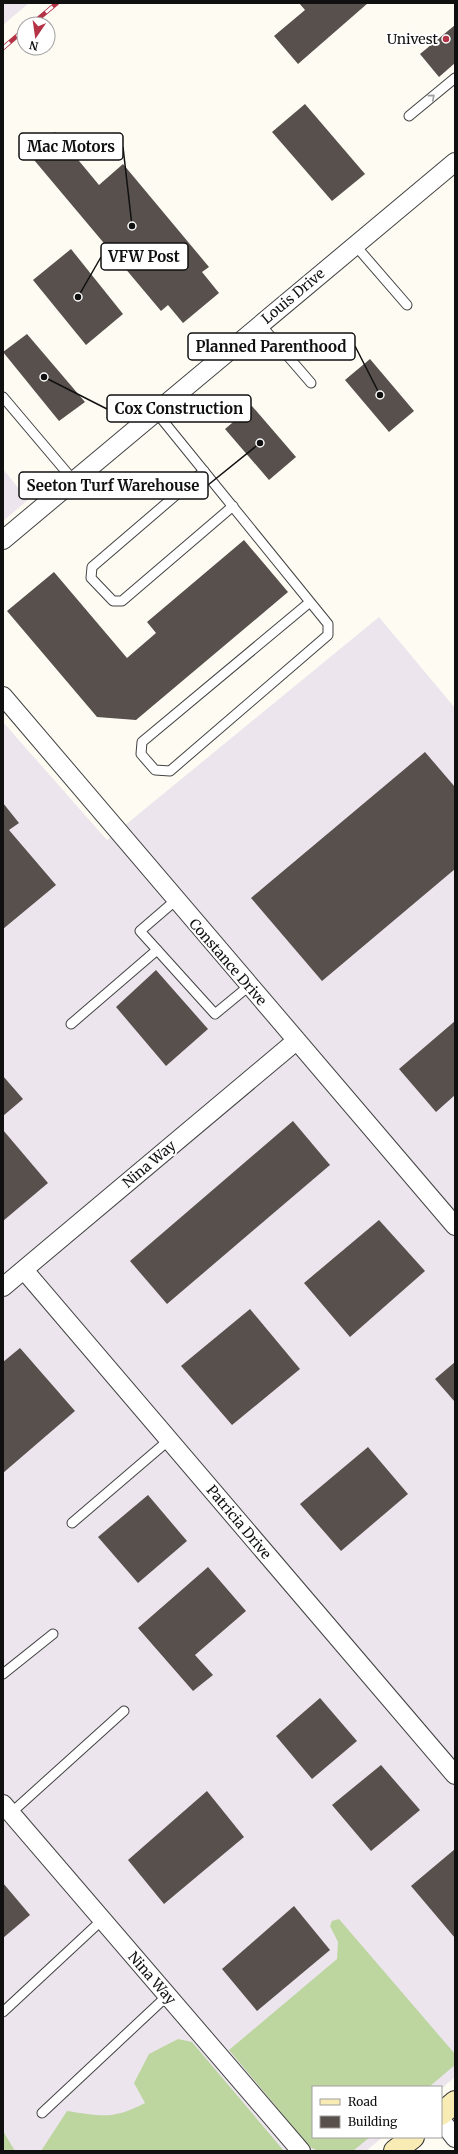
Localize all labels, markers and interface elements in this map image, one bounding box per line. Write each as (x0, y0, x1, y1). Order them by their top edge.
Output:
north arrow (16, 16, 56, 56)
place label: Univest (387, 30, 439, 48)
marker: Univest (441, 34, 451, 44)
text: N (28, 38, 40, 54)
one-way arrow (427, 94, 435, 101)
callout: Mac Motors (19, 133, 123, 160)
text: Mac Motors (27, 137, 115, 156)
callout: VFW Post (101, 243, 188, 270)
text: VFW Post (107, 247, 180, 266)
street label: Louis Drive (258, 264, 328, 328)
callout: Planned Parenthood (188, 333, 355, 360)
text: Planned Parenthood (195, 337, 347, 356)
callout: Cox Construction (107, 395, 251, 422)
text: Cox Construction (115, 399, 243, 418)
callout: Seeton Turf Warehouse (19, 472, 208, 499)
text: Seeton Turf Warehouse (27, 476, 199, 495)
street label: Constance Drive (185, 915, 271, 1009)
street label: Nina Way (119, 1136, 180, 1192)
street label: Patricia Drive (203, 1481, 275, 1563)
street label: Nina Way (124, 1948, 180, 2009)
legend (312, 2086, 442, 2138)
text: Road (348, 2094, 377, 2109)
text: Building (348, 2114, 398, 2129)

